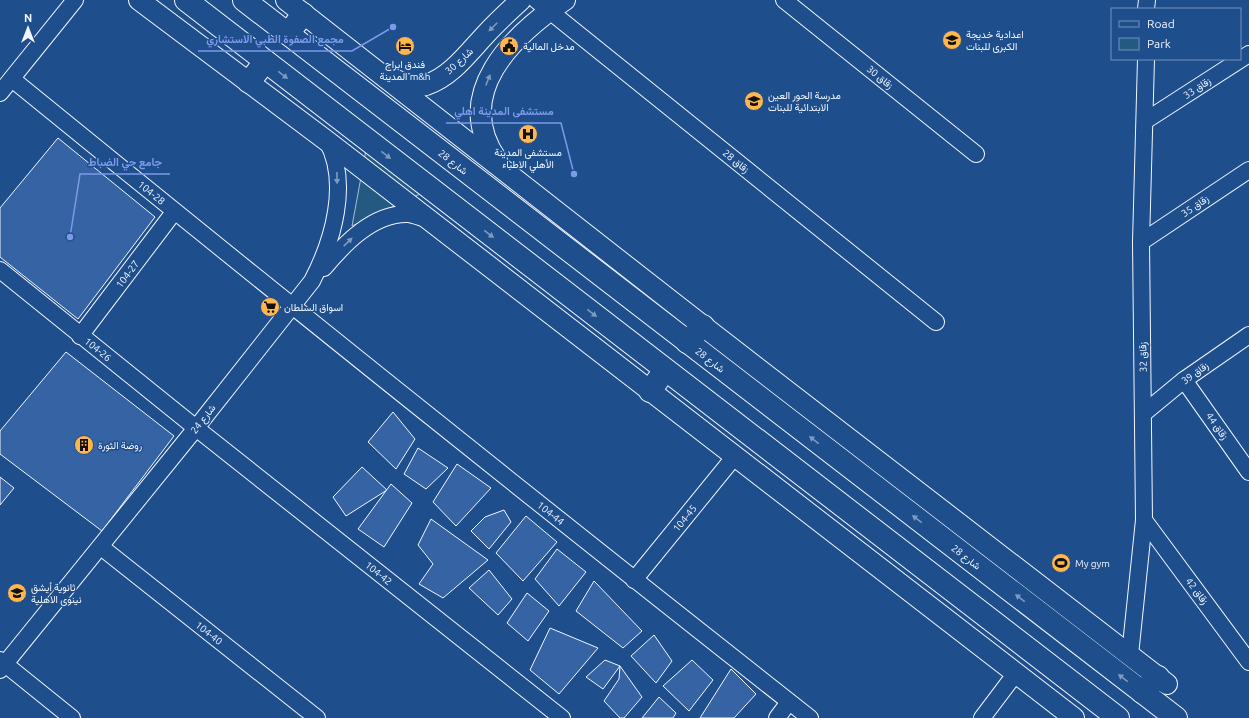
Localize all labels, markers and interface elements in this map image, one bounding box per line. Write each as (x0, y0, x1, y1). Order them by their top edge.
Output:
north arrow (8, 8, 48, 48)
legend (1111, 8, 1241, 60)
text: N (24, 12, 32, 24)
text: Road (1147, 17, 1175, 30)
one-way arrow (488, 22, 498, 32)
callout: مجمع الصفوة الطبي الاستشاري (198, 28, 352, 51)
school or university icon: اعدادية خديجة الكبرى للبنات (941, 29, 963, 51)
place label: اعدادية خديجة الكبرى للبنات (966, 29, 1024, 53)
text: مجمع الصفوة الطبي الاستشاري (206, 33, 344, 48)
hotel icon: فندق ابراج المدينة m&h (394, 35, 416, 57)
public building icon: مدخل المالية (498, 35, 520, 57)
text: Park (1147, 37, 1171, 50)
place label: مدخل المالية (523, 41, 575, 53)
street label: شارع 30 (443, 45, 476, 77)
place label: فندق ابراج المدينة m&h (379, 59, 431, 83)
street label: زقاق 30 (864, 63, 895, 92)
one-way arrow (277, 71, 288, 79)
one-way arrow (486, 74, 492, 86)
street label: زقاق 33 (1181, 75, 1213, 102)
school or university icon: مدرسة الحور العين الابتدائية للبنات (743, 90, 765, 112)
place label: مدرسة الحور العين الابتدائية للبنات (768, 90, 841, 114)
callout: مستشفى المدينة اهلي (446, 100, 561, 123)
text: مستشفى المدينة اهلي (454, 105, 554, 120)
hospital icon: مستشفى المدينة الأهلي الاطباء (517, 123, 539, 145)
street label: شارع 28 (436, 147, 470, 178)
place label: مستشفى المدينة الأهلي الاطباء (494, 147, 562, 173)
street label: زقاق 28 (720, 147, 751, 176)
one-way arrow (380, 150, 391, 159)
callout: جامع حي الضباط (80, 151, 170, 174)
text: جامع حي الضباط (88, 156, 162, 171)
one-way arrow (334, 172, 340, 185)
street label: 104-28 (136, 178, 168, 207)
street label: زقاق 35 (1179, 193, 1211, 220)
one-way arrow (483, 230, 494, 238)
one-way arrow (343, 238, 353, 247)
street label: 104-27 (113, 258, 141, 290)
supermarket icon: اسواق السلطان (259, 296, 281, 318)
place label: اسواق السلطان (284, 302, 343, 314)
one-way arrow (586, 309, 597, 318)
street label: 104-26 (83, 335, 114, 363)
street label: زقاق 32 (1137, 342, 1150, 372)
street label: شارع 28 (693, 345, 727, 376)
street label: زقاق 39 (1179, 360, 1211, 387)
street label: شارع 24 (188, 402, 219, 436)
street label: زقاق 44 (1203, 410, 1230, 442)
building icon: روضة الثورة (73, 434, 95, 456)
one-way arrow (808, 436, 819, 444)
place label: روضة الثورة (98, 440, 142, 452)
street label: 104-44 (535, 499, 567, 527)
street label: 104-45 (670, 502, 699, 533)
one-way arrow (911, 515, 922, 523)
street label: شارع 28 (949, 542, 983, 573)
sports icon: My gym (1050, 552, 1072, 574)
place label: My gym (1075, 558, 1110, 569)
street label: 104-42 (363, 559, 394, 587)
street label: زقاق 42 (1183, 576, 1211, 607)
school or university icon: ثانوية أيشق نينوى الاهلية (6, 582, 28, 604)
place label: ثانوية أيشق نينوى الاهلية (31, 582, 82, 606)
one-way arrow (1014, 594, 1025, 603)
street label: 104-40 (194, 619, 225, 647)
one-way arrow (1118, 674, 1128, 682)

